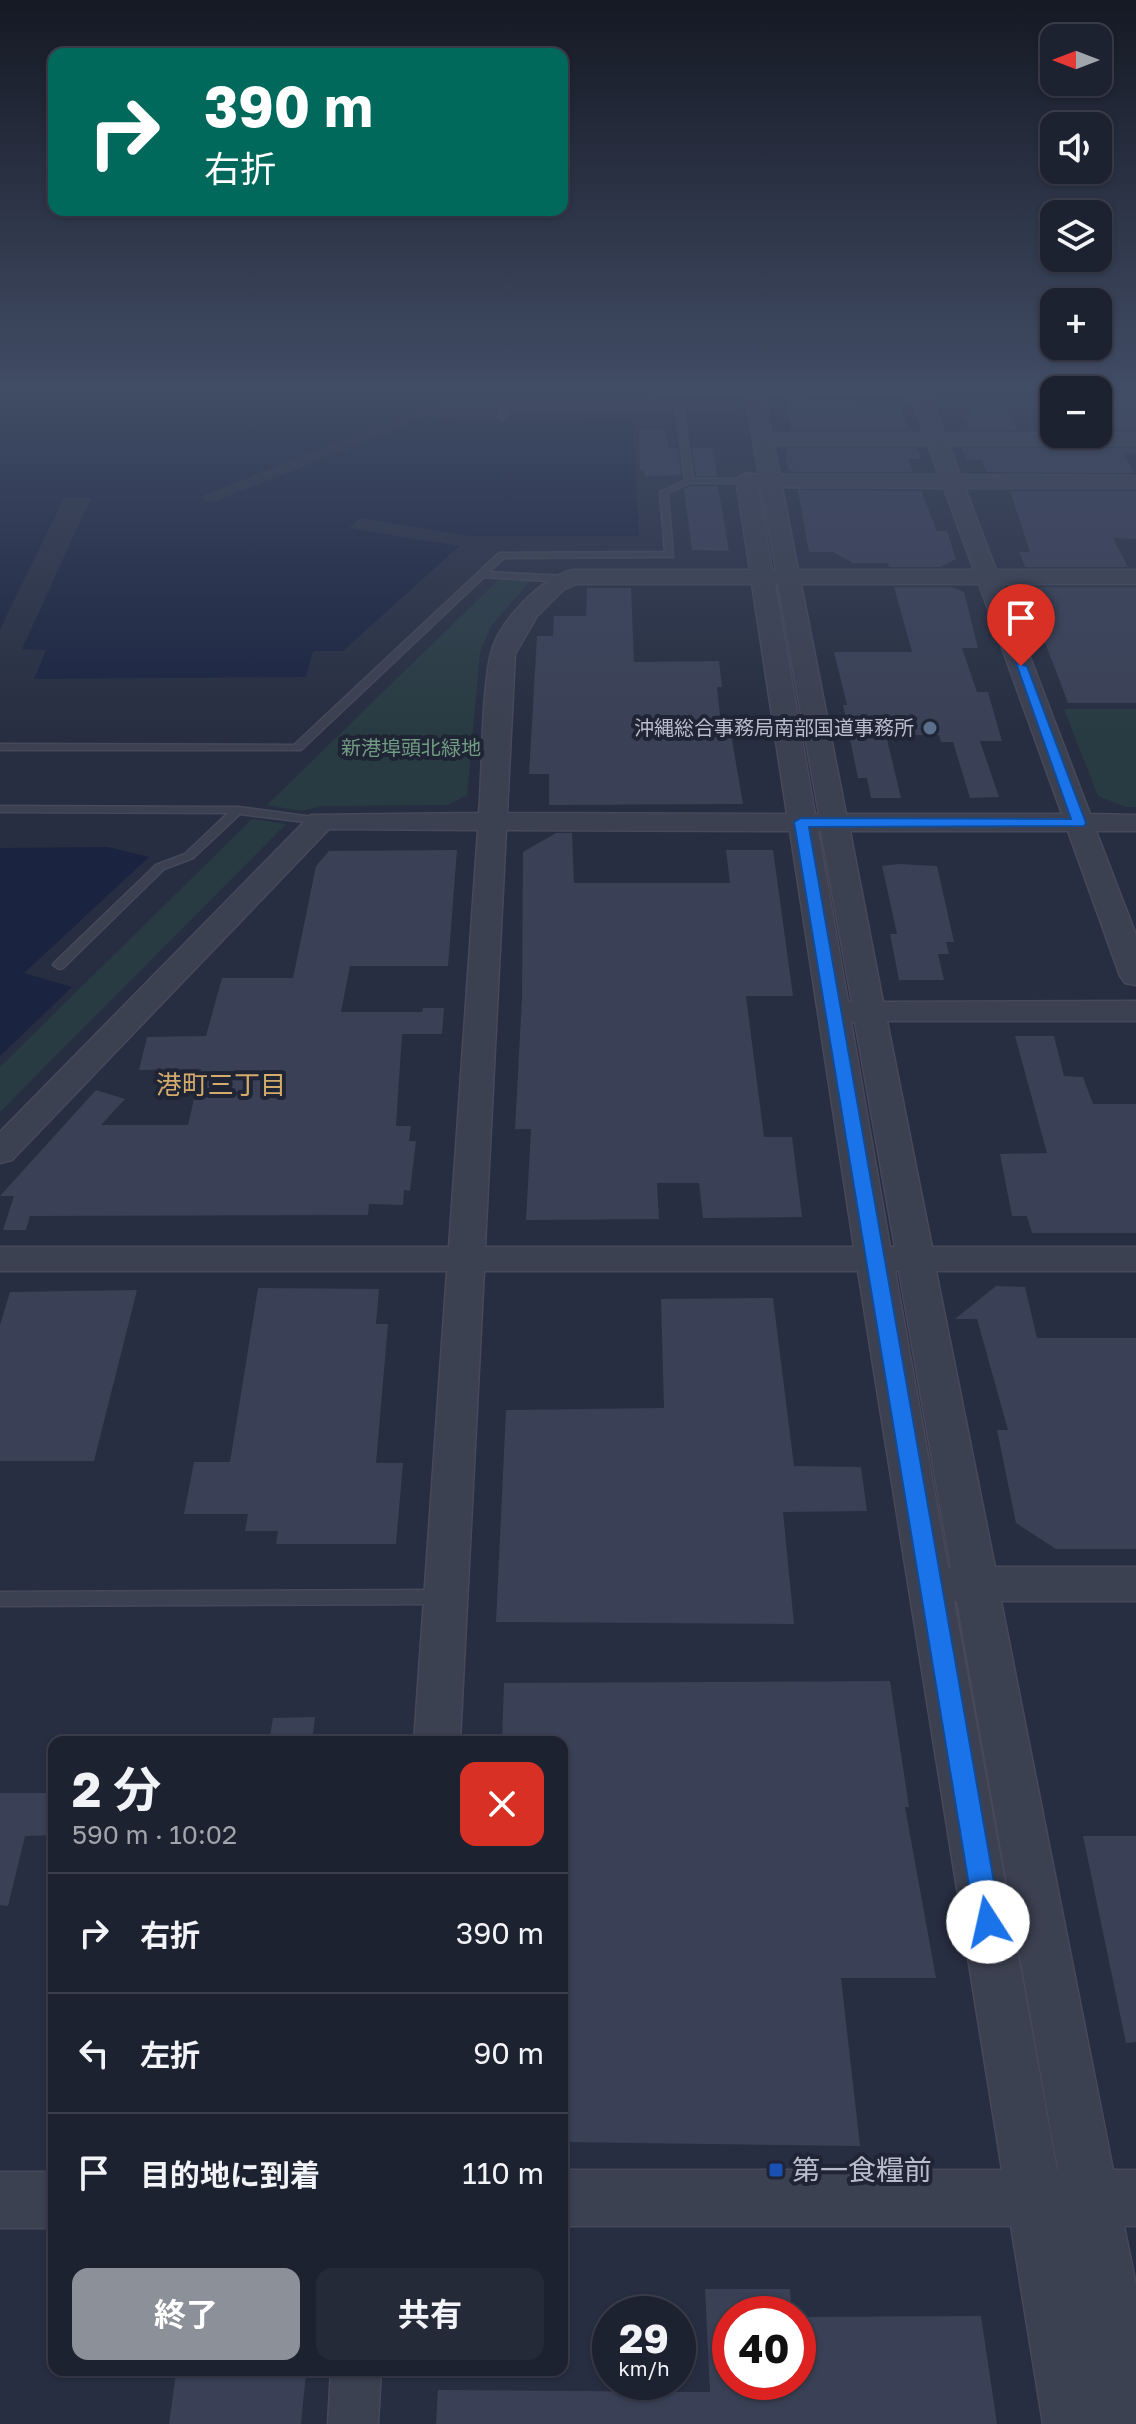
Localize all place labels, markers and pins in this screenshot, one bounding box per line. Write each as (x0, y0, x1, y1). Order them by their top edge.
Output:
pin (987, 584, 1055, 666)
place label: 沖縄総合事務局南部国道事務所 (634, 715, 914, 739)
marker: 沖縄総合事務局南部国道事務所 (921, 719, 939, 737)
place label: 第一食糧前 (792, 2153, 932, 2186)
marker: 第一食糧前 (767, 2161, 785, 2179)

